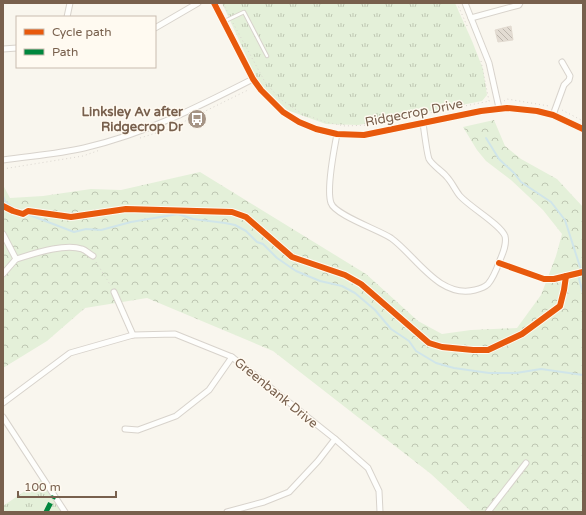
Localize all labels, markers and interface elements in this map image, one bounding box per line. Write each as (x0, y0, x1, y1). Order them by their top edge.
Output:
legend (16, 16, 156, 68)
text: Cycle path (52, 25, 111, 39)
text: Path (52, 45, 78, 59)
street label: Ridgecrop Drive (364, 96, 464, 130)
place label: Linksley Av after Ridgecrop Dr (82, 104, 184, 135)
bus stop icon: Linksley Av after Ridgecrop Dr (186, 108, 208, 130)
street label: Greenbank Drive (231, 354, 321, 432)
scale bar (18, 473, 116, 499)
text: 100 m (24, 480, 61, 494)

